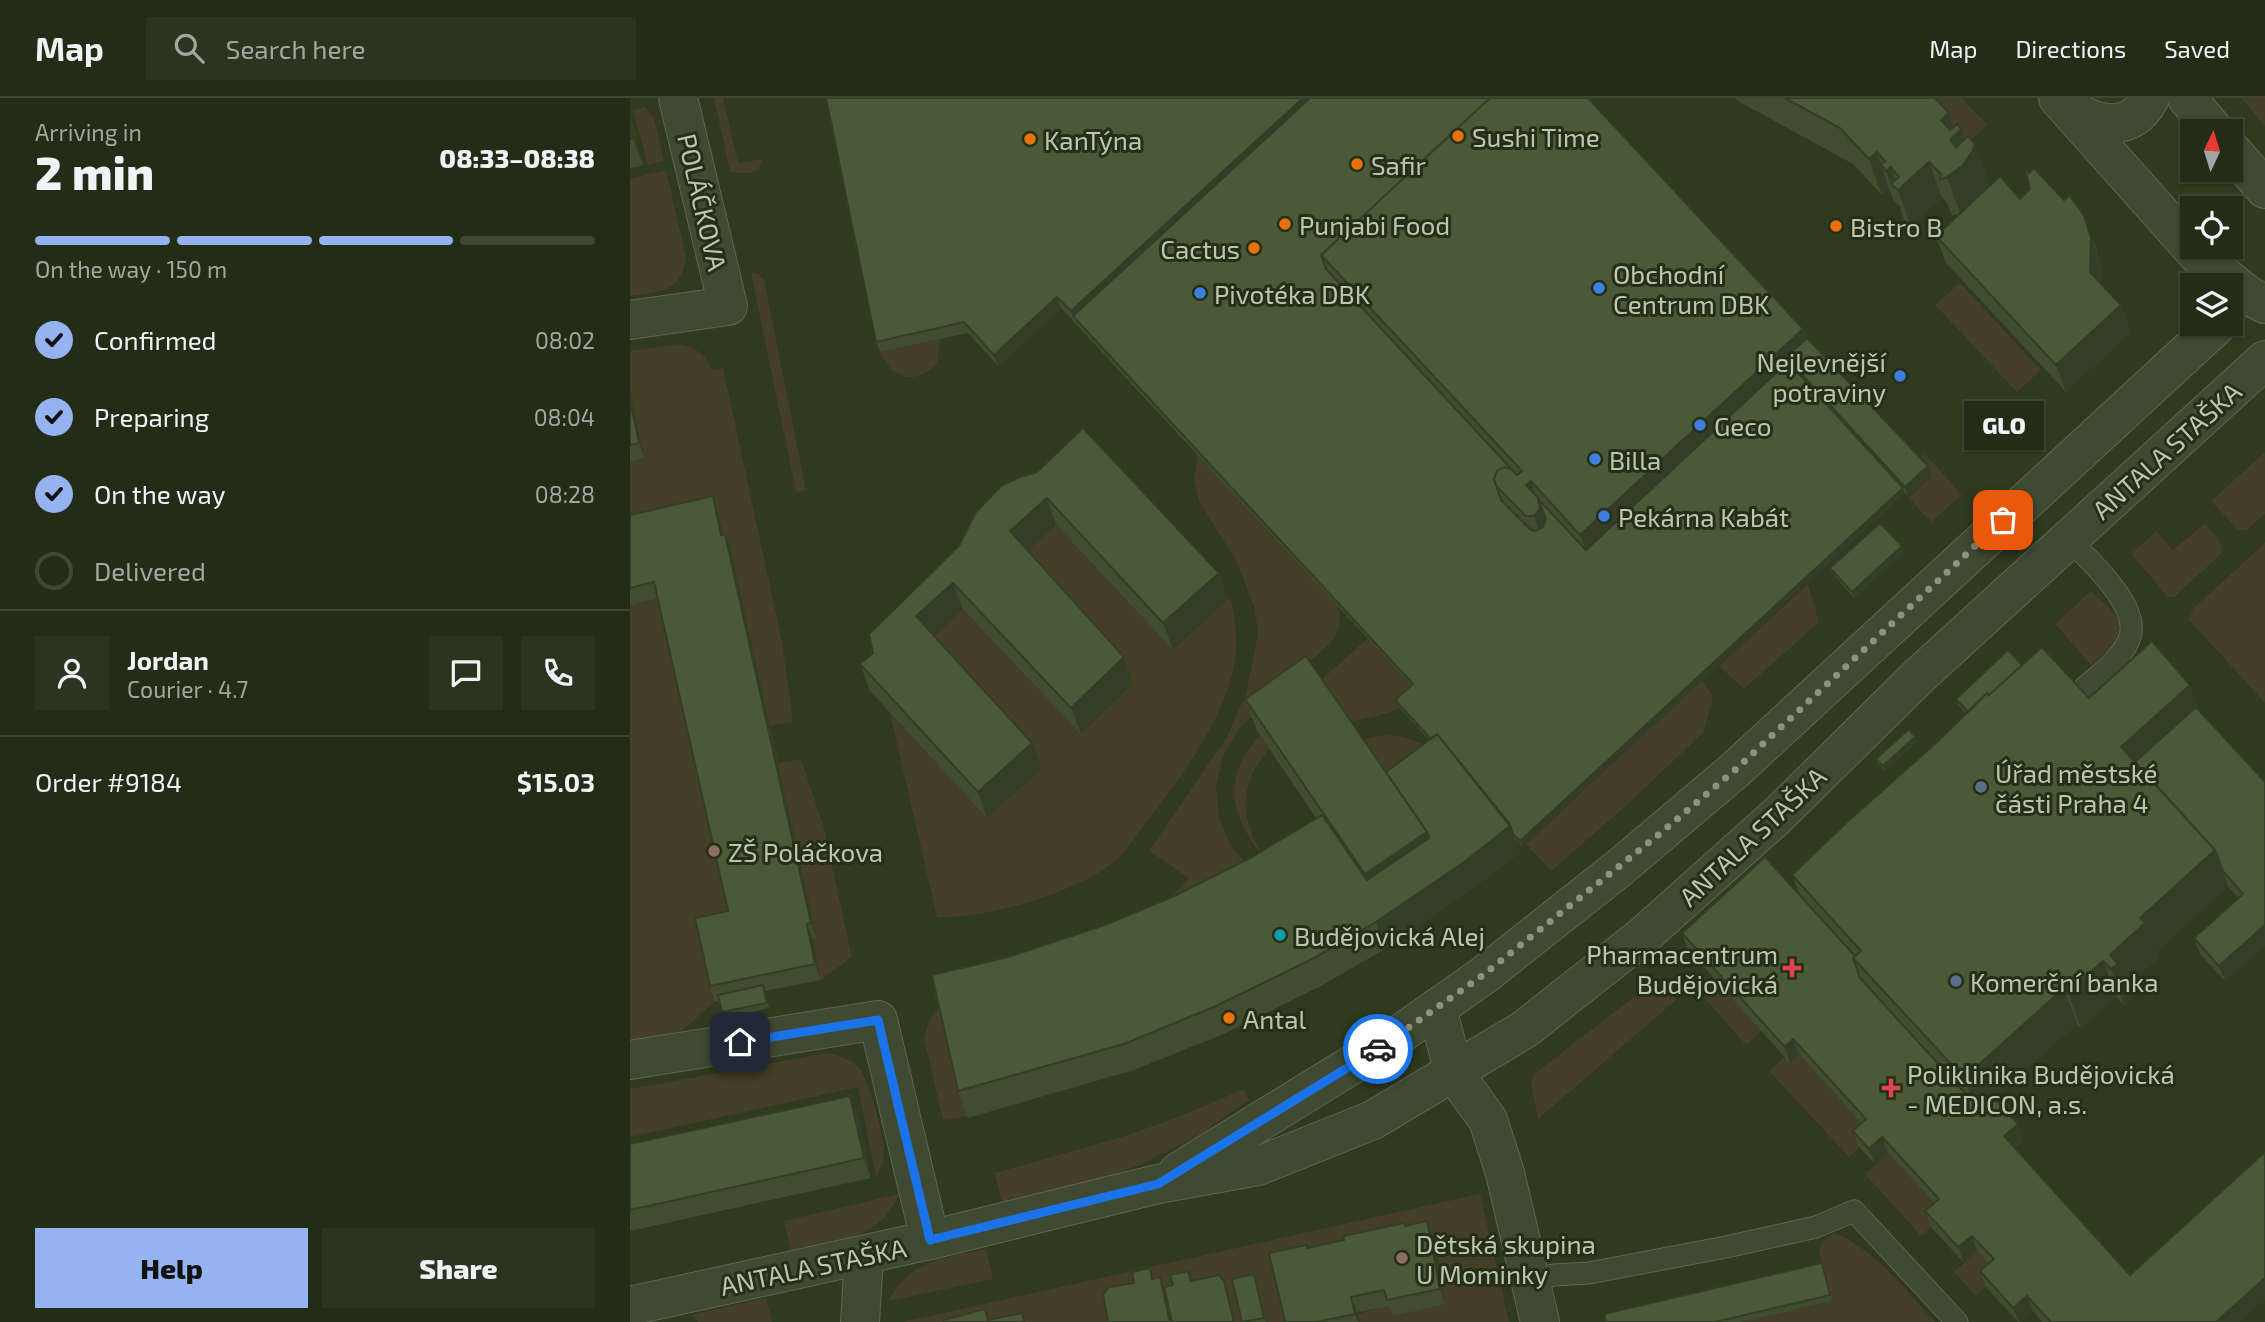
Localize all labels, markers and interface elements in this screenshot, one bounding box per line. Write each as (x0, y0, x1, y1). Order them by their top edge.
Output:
search box (146, 17, 636, 80)
text: Map (35, 28, 104, 68)
icon: search (170, 29, 208, 67)
text: Search here (226, 33, 365, 64)
text: Map (1929, 34, 1977, 63)
text: Directions (2015, 34, 2126, 63)
text: Saved (2164, 34, 2230, 63)
text: Arriving in (35, 118, 142, 146)
north arrow (2180, 119, 2244, 182)
map controls (2180, 119, 2243, 336)
place label: Sushi Time (1472, 121, 1600, 152)
place label: KanTýna (1044, 124, 1142, 155)
marker: Sushi Time (1450, 128, 1466, 144)
street label: POLÁČKOVA (672, 130, 734, 274)
marker: KanTýna (1022, 131, 1038, 147)
text: 08:33–08:38 (439, 142, 595, 173)
text: 2 min (35, 144, 154, 199)
place label: Safir (1371, 149, 1426, 180)
marker: Safir (1349, 156, 1365, 172)
button: locate (2180, 196, 2243, 259)
place label: Punjabi Food (1299, 209, 1450, 240)
place label: Bistro B (1850, 211, 1942, 242)
marker: Punjabi Food (1277, 216, 1293, 232)
marker: Bistro B (1828, 218, 1844, 234)
place label: Cactus (1160, 233, 1240, 264)
marker: Cactus (1246, 240, 1262, 256)
text: On the way · 150 m (35, 255, 227, 283)
place label: Obchodní Centrum DBK (1613, 258, 1769, 319)
button: layers (2180, 273, 2243, 336)
place label: Pivotéka DBK (1214, 278, 1370, 309)
marker: Obchodní Centrum DBK (1591, 280, 1607, 296)
marker: Pivotéka DBK (1192, 285, 1208, 301)
icon: check (35, 321, 73, 359)
text: Confirmed (94, 324, 217, 355)
text: 08:02 (535, 326, 595, 354)
place label: Nejlevnější potraviny (1757, 346, 1888, 407)
marker: Nejlevnější potraviny (1892, 368, 1908, 384)
street label: ANTALA STAŠKA (2085, 375, 2247, 525)
icon: check (35, 398, 73, 436)
text: Preparing (94, 401, 209, 432)
callout: GLO (1963, 401, 2043, 450)
text: 08:04 (534, 403, 595, 431)
place label: Geco (1714, 410, 1772, 441)
text: GLO (1982, 411, 2026, 439)
marker: Geco (1692, 417, 1708, 433)
place label: Billa (1609, 444, 1661, 475)
marker: Billa (1587, 451, 1603, 467)
icon: check (35, 475, 73, 513)
text: On the way (94, 478, 225, 509)
text: 08:28 (535, 480, 595, 508)
pin (1973, 490, 2033, 550)
place label: Pekárna Kabát (1618, 501, 1789, 532)
icon: bag (1984, 501, 2022, 539)
marker: Pekárna Kabát (1596, 508, 1612, 524)
text: Delivered (94, 555, 206, 586)
button: person (35, 636, 109, 710)
button: chat (429, 636, 503, 710)
button: phone (521, 636, 595, 710)
text: Jordan (127, 644, 209, 675)
text: Courier · 4.7 (127, 675, 248, 703)
place label: Úřad městské části Praha 4 (1995, 757, 2158, 818)
street label: ANTALA STAŠKA (1672, 760, 1832, 912)
text: Order #9184 (35, 766, 182, 797)
text: $15.03 (517, 766, 595, 797)
marker: Úřad městské části Praha 4 (1973, 779, 1989, 795)
place label: ZŠ Poláčkova (728, 836, 883, 867)
marker: ZŠ Poláčkova (706, 843, 722, 859)
place label: Budějovická Alej (1294, 920, 1485, 951)
marker: Budějovická Alej (1272, 927, 1288, 943)
place label: Pharmacentrum Budějovická (1586, 938, 1778, 999)
marker: Pharmacentrum Budějovická (1784, 960, 1800, 976)
place label: Komerční banka (1970, 966, 2158, 997)
marker: Komerční banka (1948, 973, 1964, 989)
place label: Antal (1243, 1003, 1306, 1034)
marker: Antal (1221, 1010, 1237, 1026)
pin (710, 1012, 770, 1072)
courier (1343, 1014, 1413, 1084)
icon: home (721, 1023, 759, 1061)
icon: car (1359, 1030, 1397, 1068)
place label: Poliklinika Budějovická - MEDICON, a.s. (1907, 1058, 2175, 1119)
marker: Poliklinika Budějovická - MEDICON, a.s. (1881, 1078, 1901, 1098)
button: Help (35, 1228, 308, 1308)
button: Share (322, 1228, 595, 1308)
place label: Dětská skupina U Mominky (1416, 1228, 1596, 1289)
street label: ANTALA STAŠKA (717, 1231, 909, 1301)
marker: Dětská skupina U Mominky (1394, 1250, 1410, 1266)

